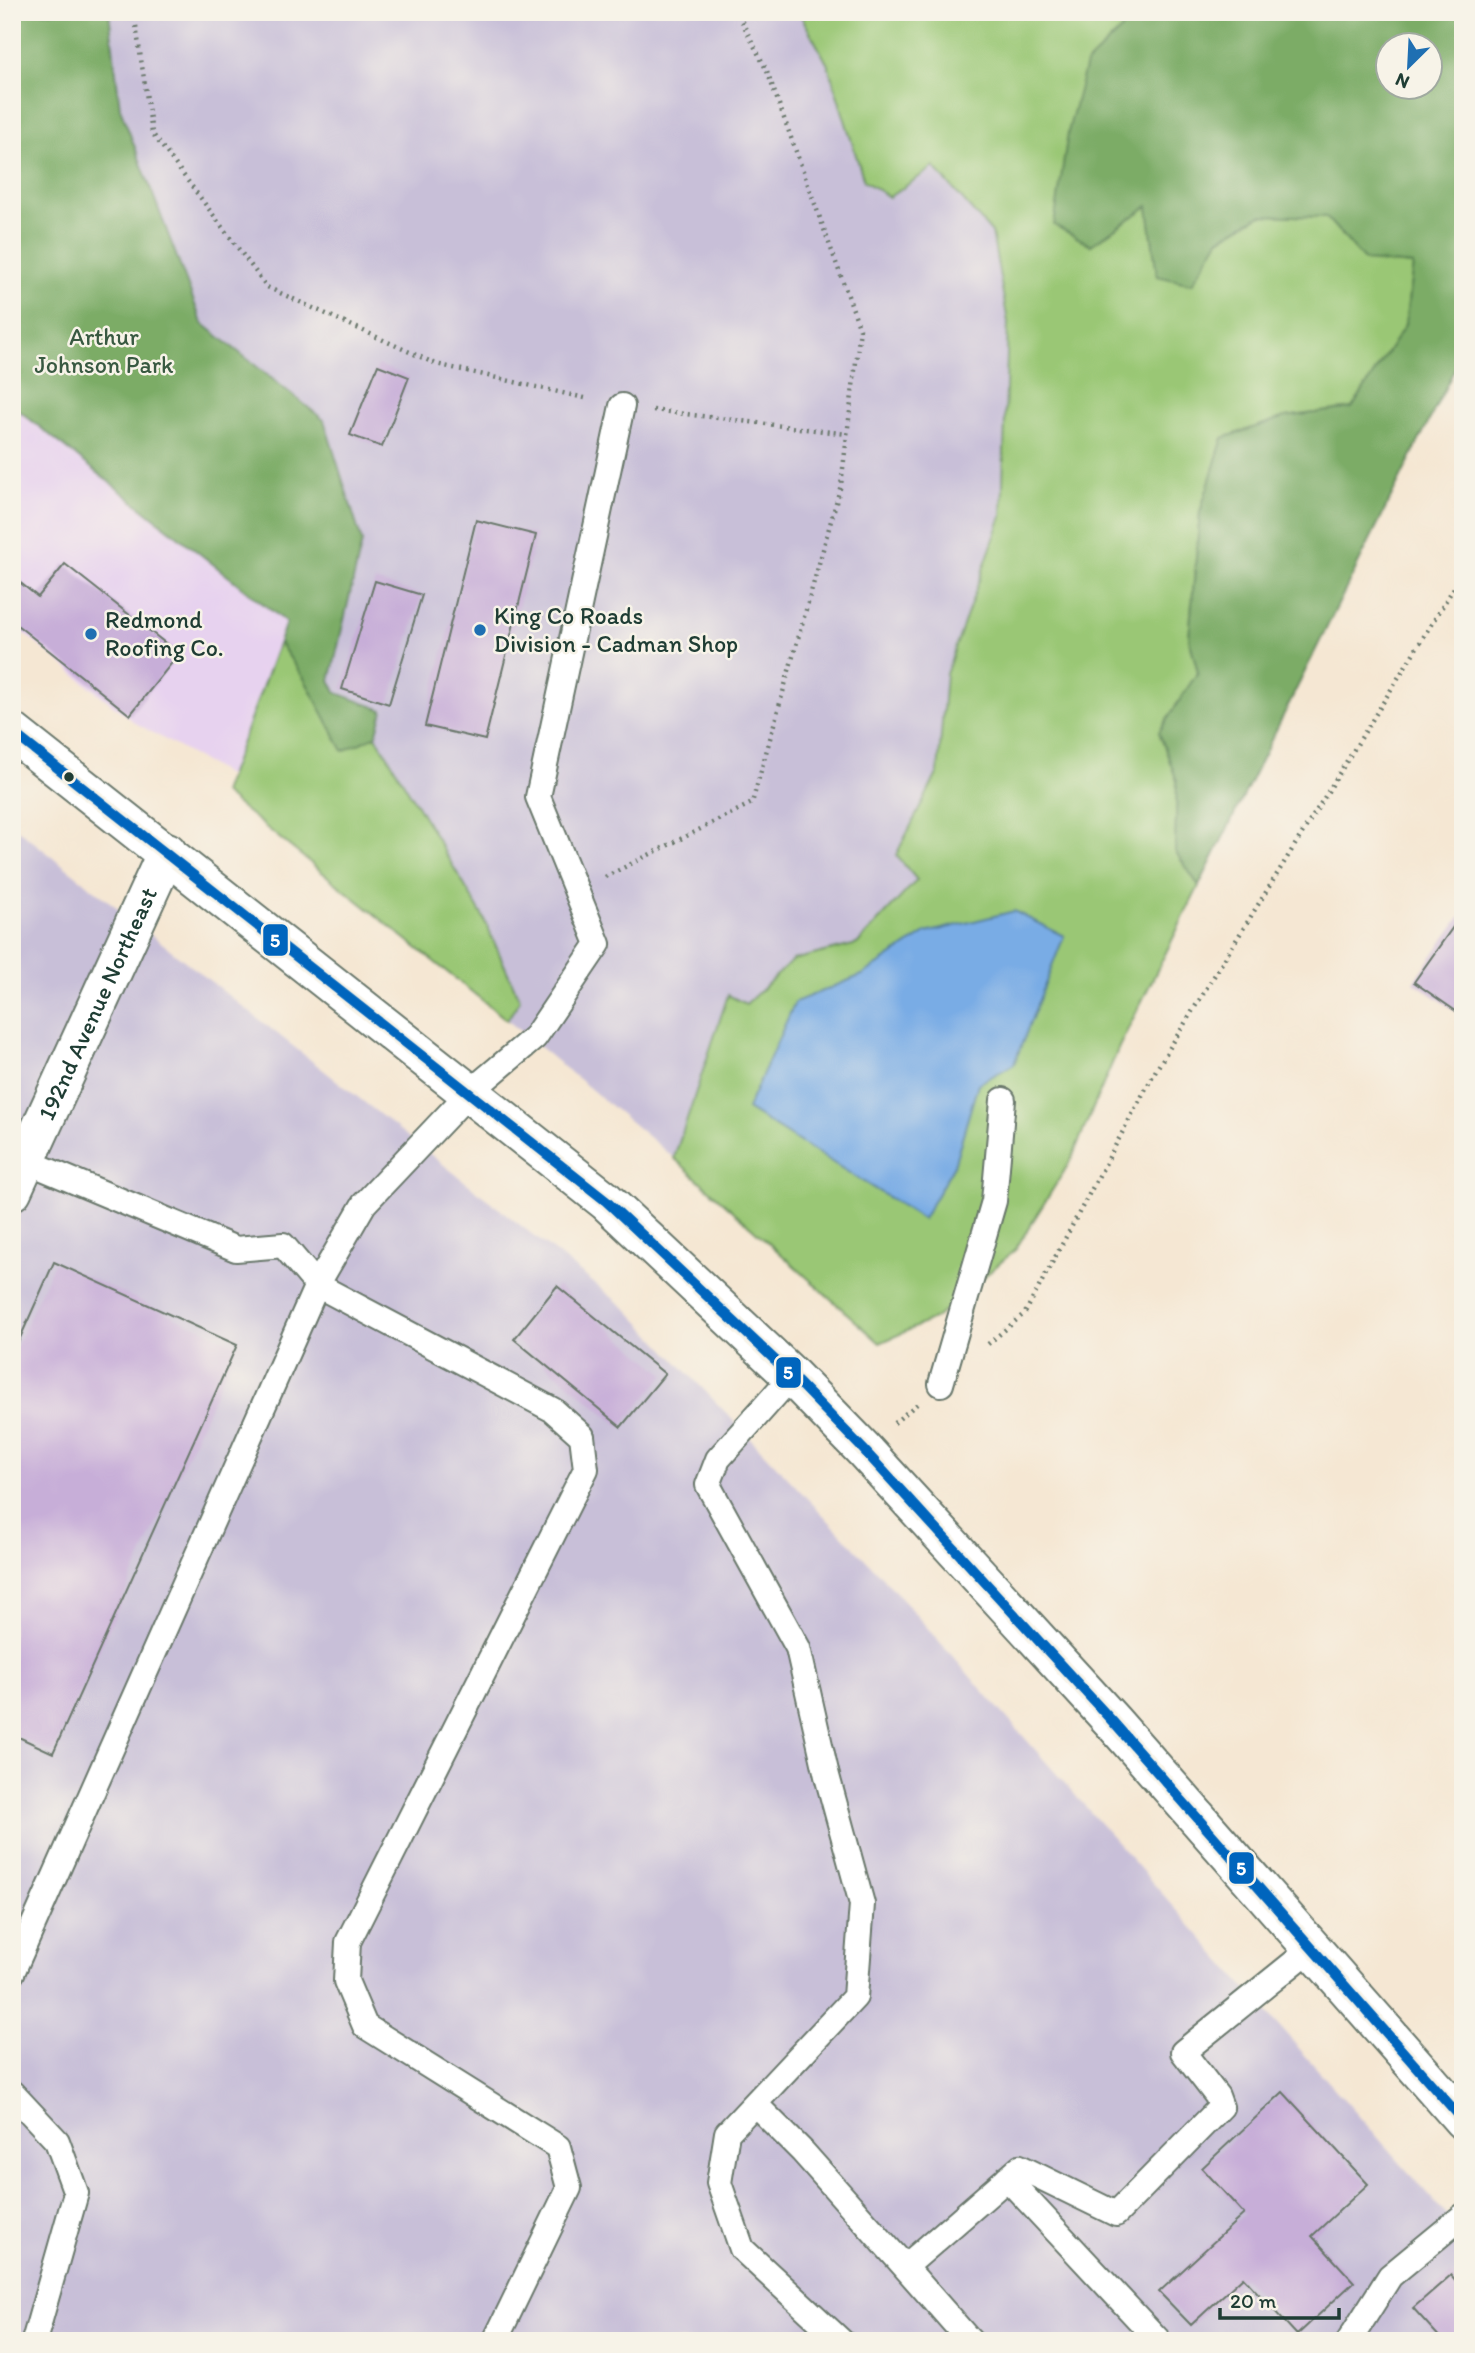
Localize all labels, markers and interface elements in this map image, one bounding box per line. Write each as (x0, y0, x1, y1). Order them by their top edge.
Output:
north arrow (1374, 32, 1444, 102)
text: N (1392, 68, 1413, 94)
park label: Arthur Johnson Park (35, 322, 174, 379)
place label: King Co Roads Division - Cadman Shop (494, 601, 738, 658)
place label: Redmond Roofing Co. (105, 605, 224, 662)
marker: King Co Roads Division - Cadman Shop (472, 622, 488, 638)
marker: Redmond Roofing Co. (83, 626, 99, 642)
unlabelled marker (62, 770, 76, 784)
street label: 192nd Avenue Northeast (31, 882, 163, 1124)
line badge: 5 (262, 923, 289, 957)
text: 5 (270, 929, 280, 952)
line badge: 5 (775, 1356, 802, 1389)
text: 5 (783, 1361, 793, 1384)
line badge: 5 (1228, 1851, 1255, 1885)
text: 5 (1236, 1857, 1246, 1880)
scale bar (1220, 2276, 1338, 2320)
text: 20 m (1230, 2288, 1277, 2313)

